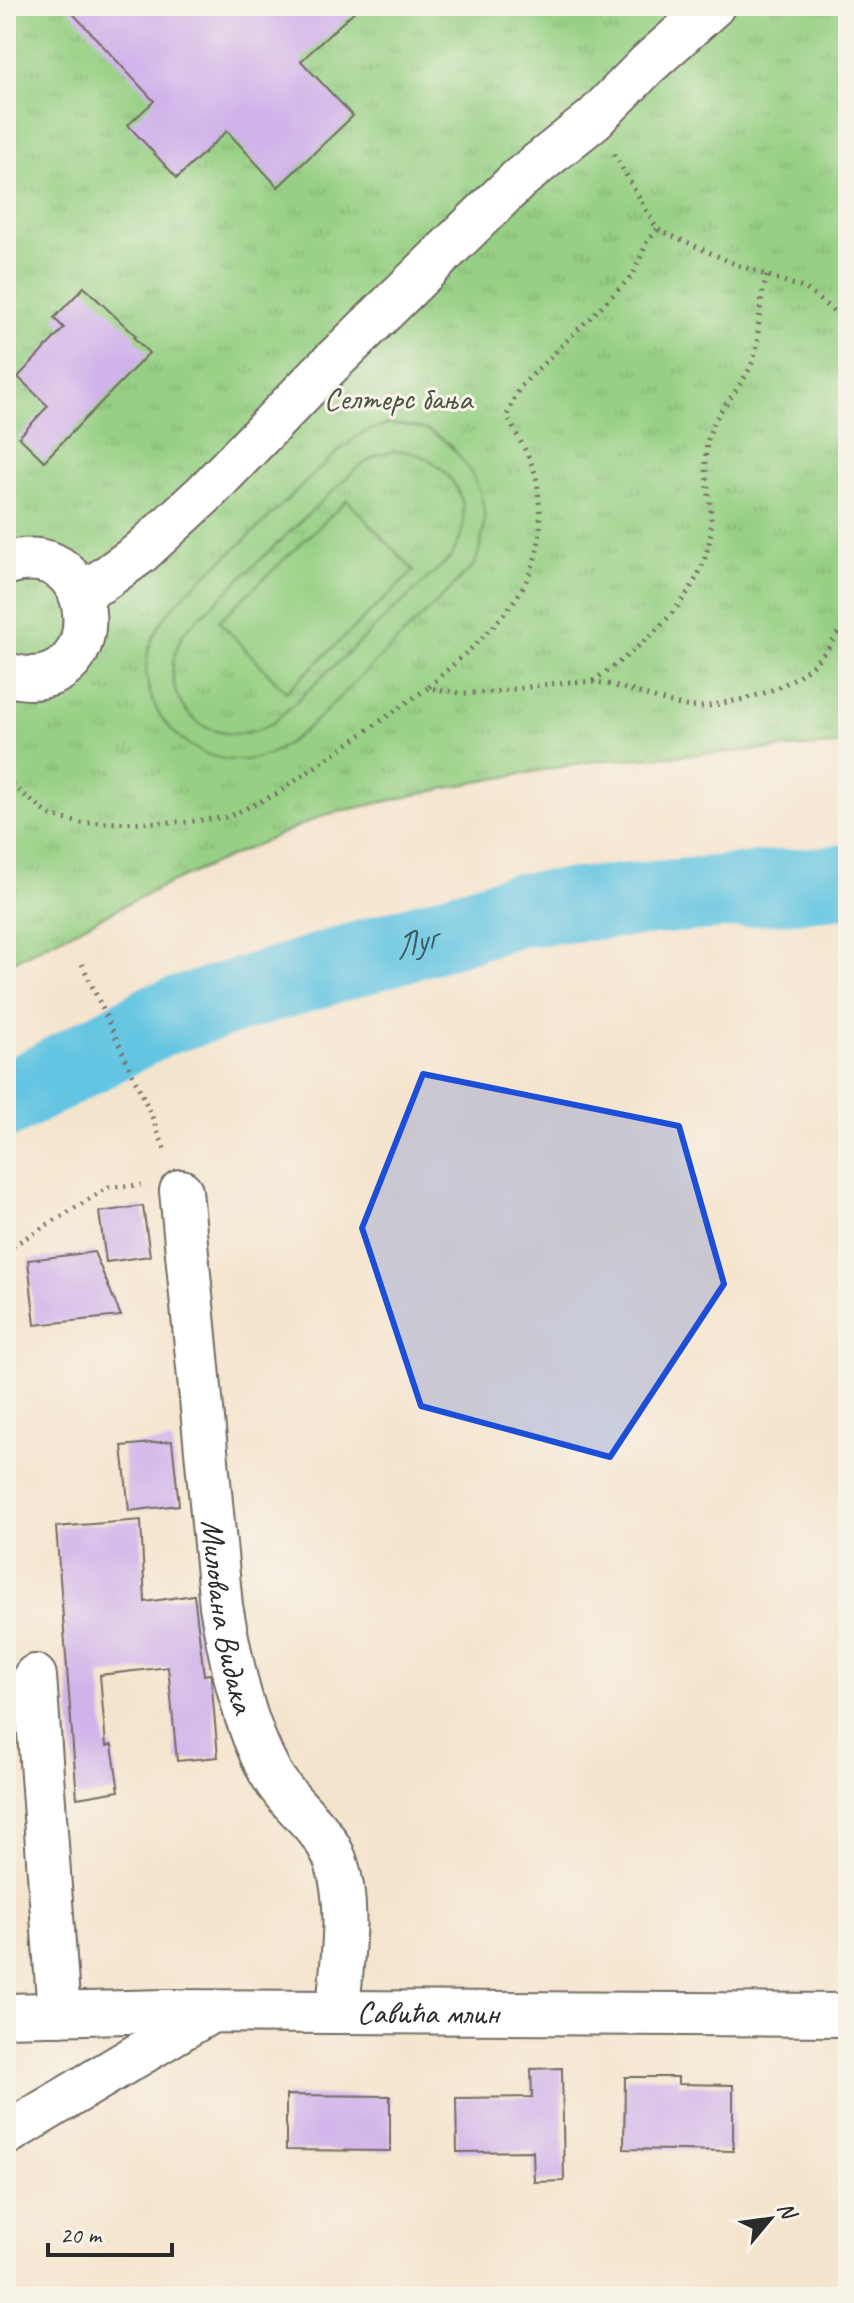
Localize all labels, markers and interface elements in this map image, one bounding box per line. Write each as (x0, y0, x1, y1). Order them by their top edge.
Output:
park label: Селтерс бања (324, 378, 474, 419)
water label: Луг (388, 913, 447, 968)
street label: Милована Видака (192, 1518, 265, 1720)
street label: Савића млин (357, 1992, 502, 2033)
north arrow (730, 2179, 810, 2259)
text: N (771, 2197, 804, 2225)
scale bar (48, 2207, 172, 2257)
text: 20 m (60, 2220, 103, 2250)

